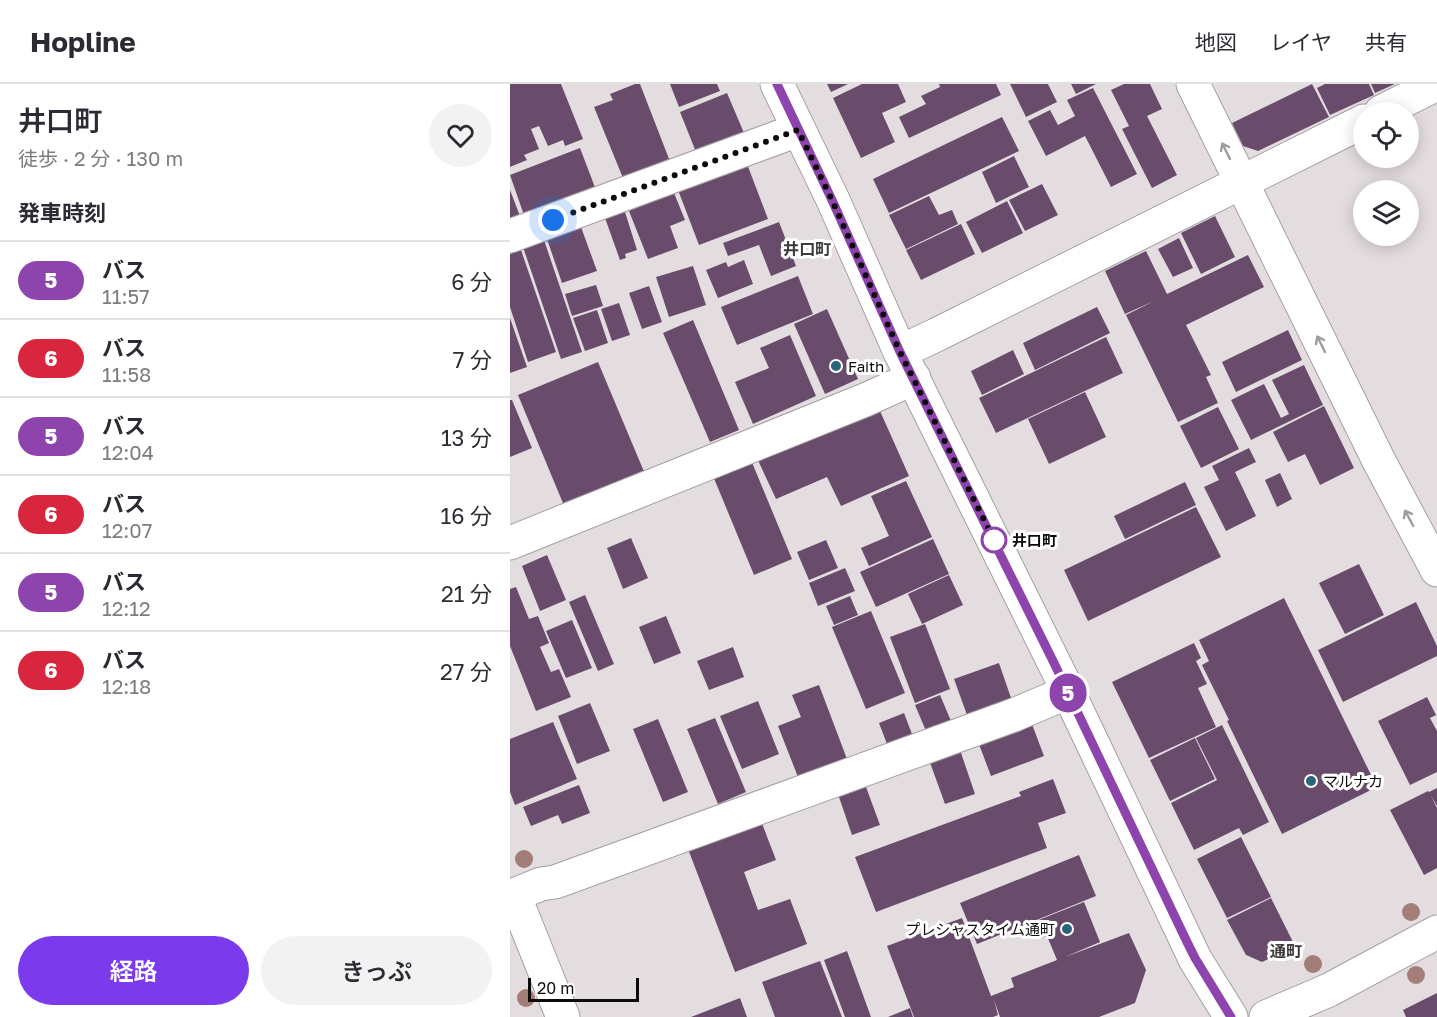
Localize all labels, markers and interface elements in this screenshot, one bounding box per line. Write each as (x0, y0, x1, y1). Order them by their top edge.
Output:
text: Hopline (30, 25, 136, 58)
text: 地図 (1195, 29, 1237, 55)
text: レイヤ (1270, 29, 1332, 55)
text: 共有 (1365, 29, 1407, 55)
map controls (1353, 102, 1419, 246)
button: locate (1353, 102, 1419, 168)
text: 井口町 (18, 104, 102, 137)
button: heart (429, 104, 492, 167)
one-way arrow (1219, 142, 1231, 160)
text: 徒歩 · 2 分 · 130 m (18, 146, 183, 170)
button: layers (1353, 180, 1419, 246)
text: 発車時刻 (18, 199, 106, 226)
your location (538, 205, 568, 235)
district label: 井口町 (783, 239, 831, 259)
text: バス (102, 256, 146, 283)
text: 5 (45, 267, 57, 293)
text: 6 分 (451, 268, 492, 295)
text: 11:57 (102, 284, 150, 308)
text: バス (102, 334, 146, 361)
one-way arrow (1315, 336, 1327, 354)
text: 6 (44, 345, 58, 371)
text: 7 分 (453, 346, 492, 373)
place label: Faith (848, 357, 884, 375)
marker: Faith (829, 359, 843, 373)
text: 11:58 (102, 362, 151, 386)
text: バス (102, 412, 146, 439)
text: 5 (45, 423, 57, 449)
text: 13 分 (441, 424, 492, 451)
text: 12:04 (102, 440, 154, 464)
text: バス (102, 490, 146, 517)
text: 6 (44, 501, 58, 527)
text: 16 分 (441, 502, 492, 529)
one-way arrow (1403, 509, 1415, 527)
text: 12:07 (102, 518, 152, 542)
marker: 井口町 (981, 527, 1007, 553)
place label: 井口町 (1012, 531, 1057, 549)
text: バス (102, 568, 146, 595)
text: 5 (45, 579, 57, 605)
text: 21 分 (441, 580, 492, 607)
text: 12:12 (102, 596, 151, 620)
text: バス (102, 646, 146, 673)
text: 6 (44, 657, 58, 683)
text: 27 分 (440, 658, 492, 685)
text: 12:18 (102, 674, 151, 698)
line badge: 5 (1048, 674, 1088, 712)
text: 5 (1062, 680, 1074, 706)
place label: マルナカ (1323, 772, 1383, 790)
marker: マルナカ (1304, 774, 1318, 788)
place label: プレシャスタイム通町 (905, 920, 1055, 938)
marker: プレシャスタイム通町 (1060, 922, 1074, 936)
button: 経路 (18, 936, 249, 1005)
button: きっぷ (261, 936, 492, 1005)
district label: 通町 (1270, 941, 1302, 961)
scale bar (528, 975, 639, 1002)
text: 20 m (537, 978, 574, 998)

